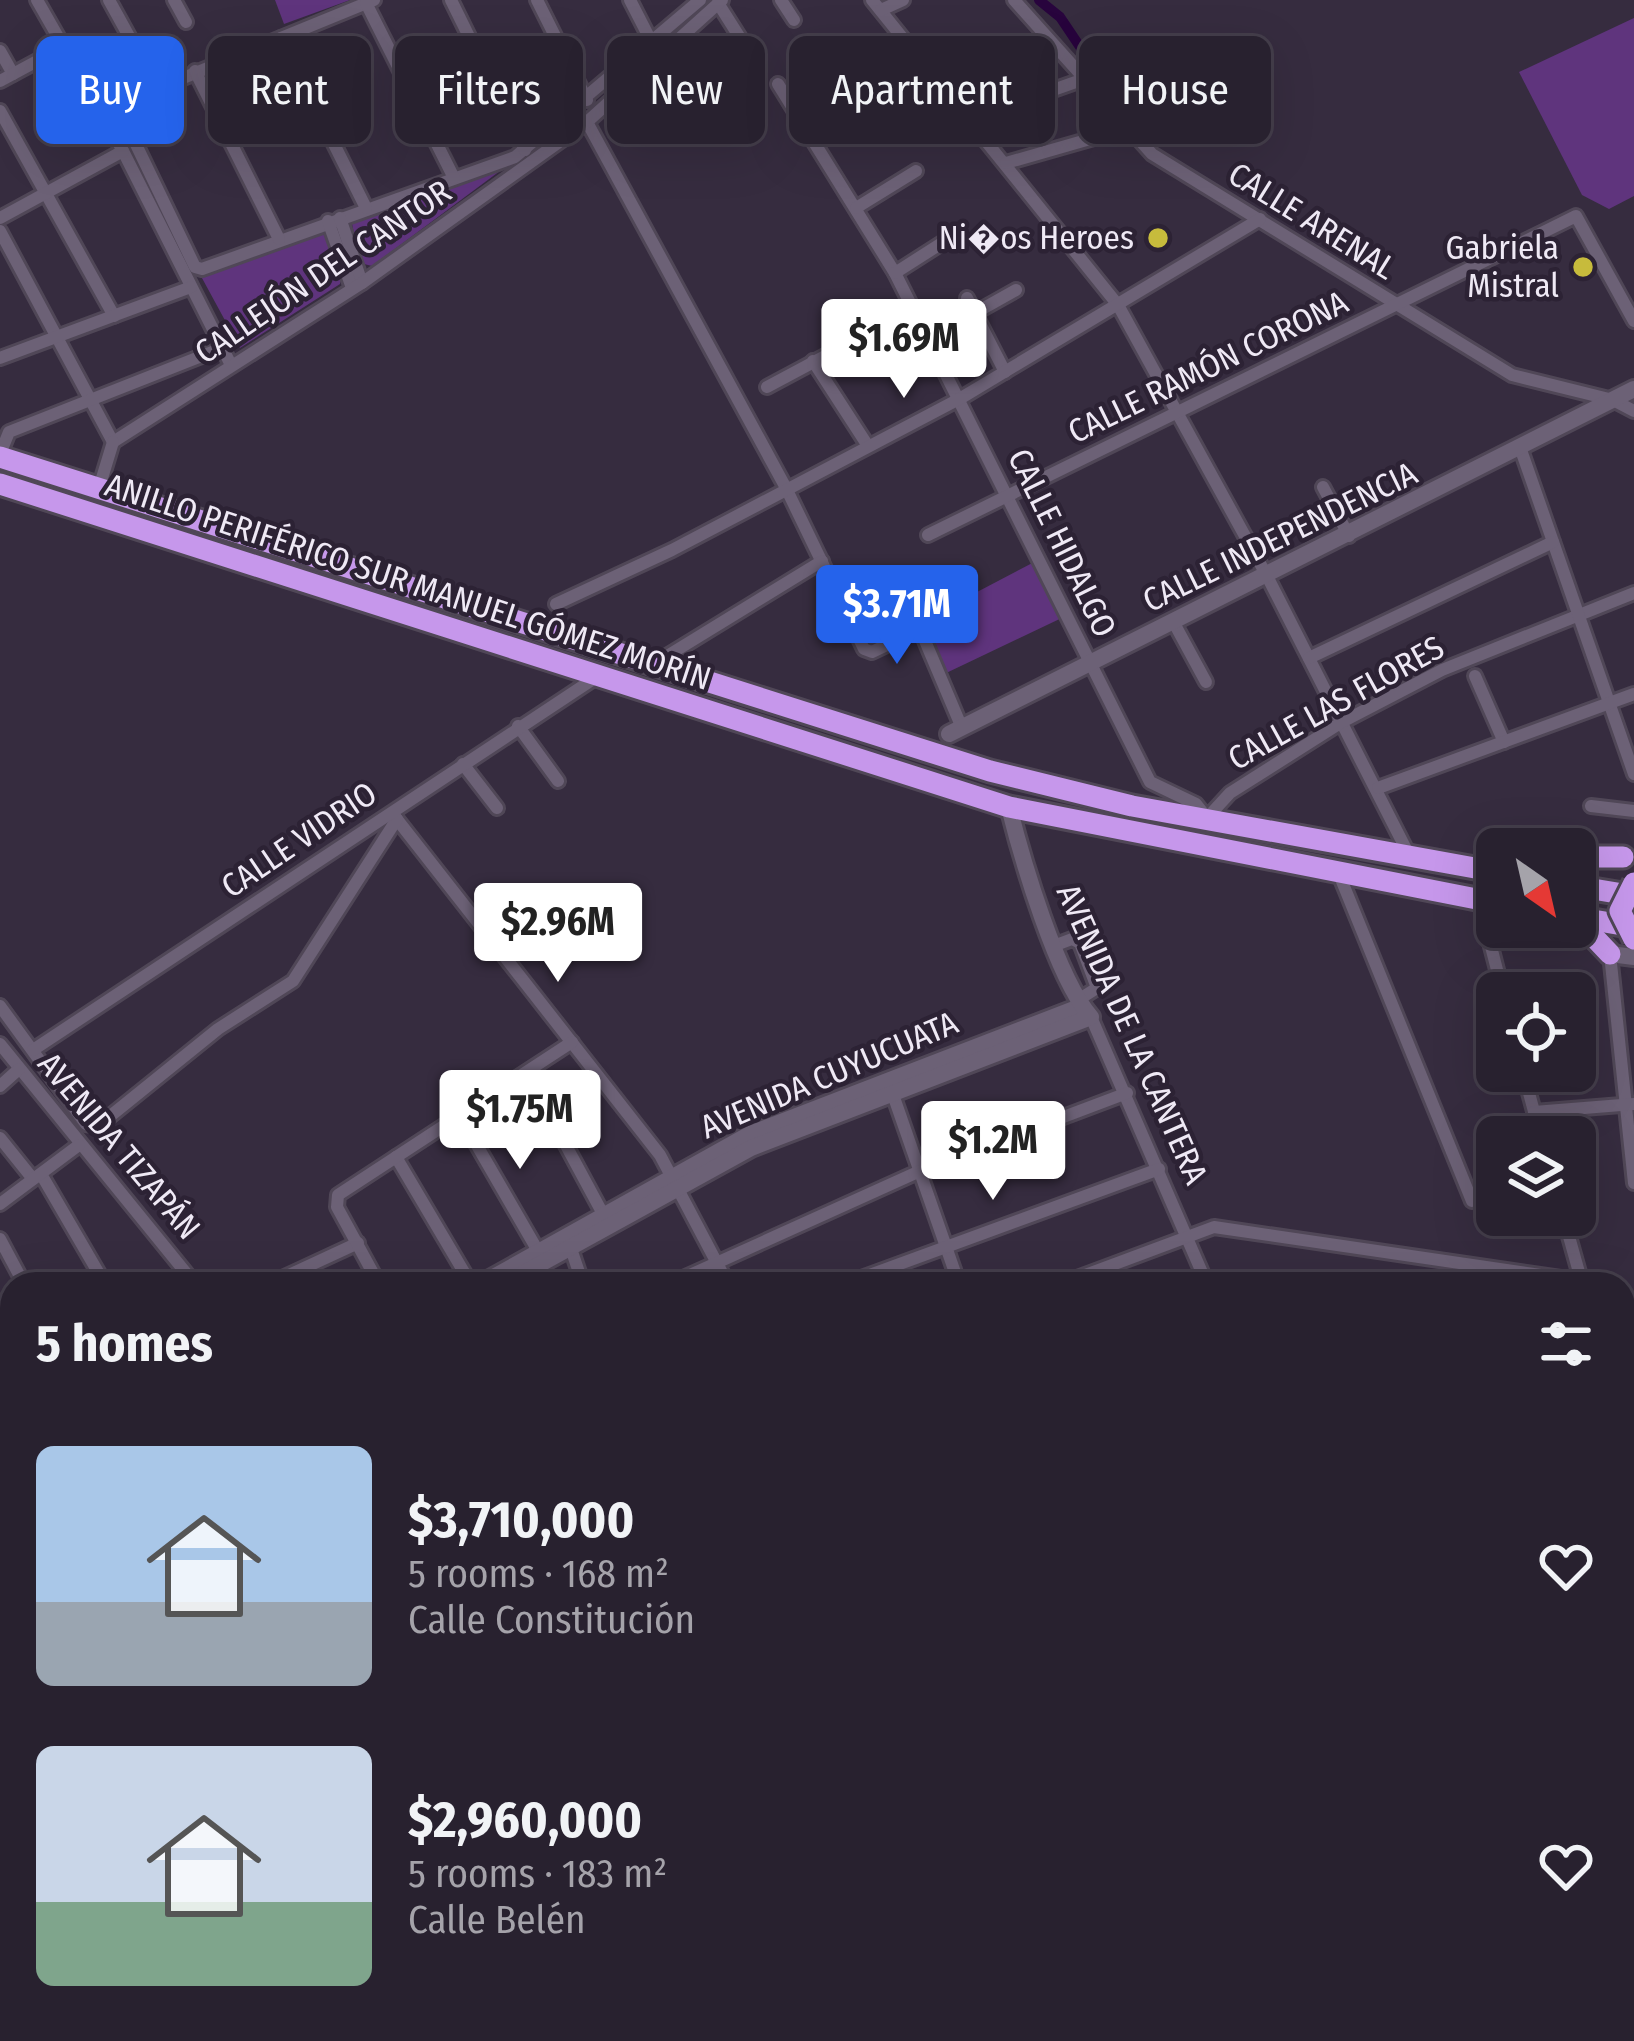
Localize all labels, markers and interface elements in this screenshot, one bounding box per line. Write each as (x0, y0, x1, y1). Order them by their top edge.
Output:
chip: Buy (36, 36, 184, 144)
chip: Rent (208, 36, 371, 144)
chip: Filters (395, 36, 583, 144)
chip: New (607, 36, 765, 144)
chip: Apartment (789, 36, 1055, 144)
chip: House (1079, 36, 1271, 144)
street label: CALLE ARENAL (1221, 154, 1403, 288)
street label: CALLEJÓN DEL CANTOR (187, 171, 459, 373)
place label: Ni�os Heroes (939, 218, 1134, 258)
marker: Ni�os Heroes (1145, 225, 1171, 251)
place label: Gabriela Mistral (1446, 228, 1559, 306)
marker: Gabriela Mistral (1570, 254, 1596, 280)
street label: CALLE RAMÓN CORONA (1062, 282, 1355, 452)
pin: $1.69M (806, 299, 1002, 401)
text: $1.69M (848, 315, 960, 361)
street label: CALLE HIDALGO (999, 442, 1125, 644)
street label: CALLE INDEPENDENCIA (1136, 453, 1424, 621)
street label: ANILLO PERIFÉRICO SUR MANUEL GÓMEZ MORÍN (100, 465, 716, 699)
pin: $3.71M (799, 565, 995, 667)
text: $3.71M (843, 581, 951, 627)
street label: CALLE LAS FLORES (1221, 627, 1451, 779)
street label: CALLE VIDRIO (214, 773, 384, 907)
north arrow (1476, 828, 1596, 948)
map controls (1476, 828, 1596, 1236)
street label: AVENIDA DE LA CANTERA (1048, 878, 1216, 1191)
pin: $2.96M (460, 883, 656, 985)
text: $2.96M (501, 899, 615, 945)
button: locate (1476, 972, 1596, 1092)
street label: AVENIDA CUYUCUATA (694, 1002, 964, 1147)
street label: AVENIDA TIZAPÁN (29, 1045, 209, 1247)
pin: $1.75M (422, 1070, 618, 1172)
text: $1.75M (467, 1086, 573, 1132)
pin: $1.2M (909, 1101, 1077, 1203)
button: layers (1476, 1116, 1596, 1236)
text: $1.2M (948, 1117, 1038, 1163)
icon: filters (1533, 1311, 1599, 1377)
text: 5 homes (36, 1313, 213, 1375)
text: $3,710,000 (408, 1489, 634, 1551)
icon: home (132, 1494, 276, 1638)
icon: heart (1533, 1533, 1599, 1599)
text: 5 rooms · 168 m² (408, 1551, 669, 1597)
text: Calle Constitución (408, 1597, 695, 1643)
text: $2,960,000 (408, 1789, 642, 1851)
icon: home (132, 1794, 276, 1938)
icon: heart (1533, 1833, 1599, 1899)
text: 5 rooms · 183 m² (408, 1851, 667, 1897)
text: Calle Belén (408, 1897, 586, 1943)

